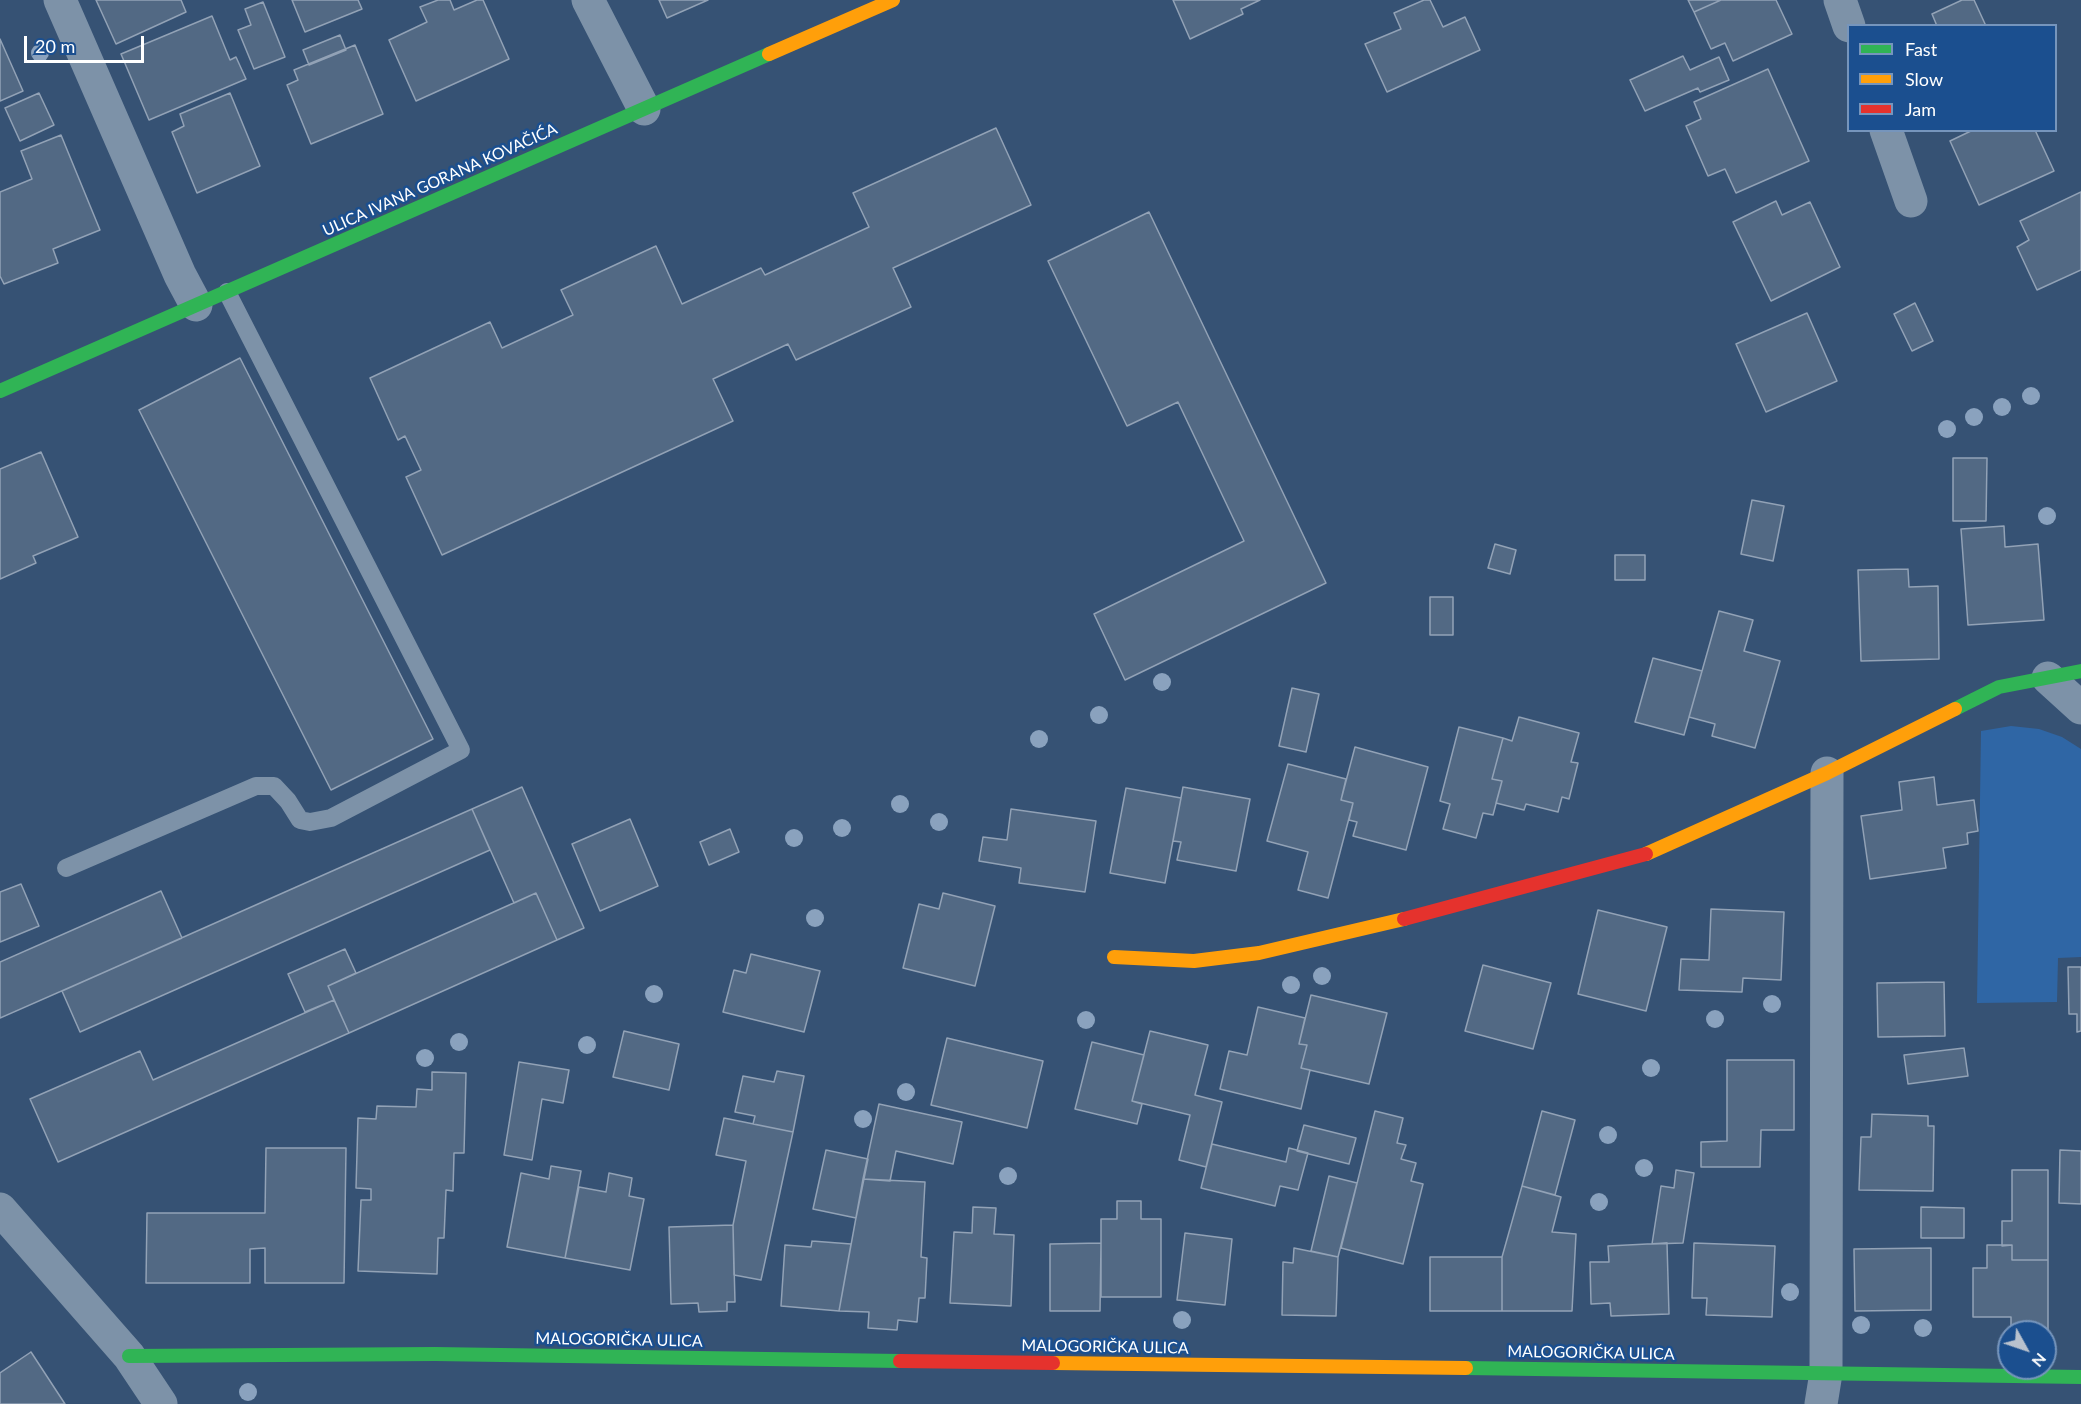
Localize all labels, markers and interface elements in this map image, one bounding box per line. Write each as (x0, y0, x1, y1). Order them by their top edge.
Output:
scale bar (27, 24, 147, 62)
legend (1847, 24, 2057, 132)
text: 20 m (35, 35, 75, 57)
text: Fast (1905, 38, 1937, 60)
text: Slow (1905, 68, 1943, 90)
text: Jam (1905, 98, 1936, 120)
street label: ULICA IVANA GORANA KOVAČIĆA (320, 119, 560, 241)
north arrow (1997, 1320, 2057, 1380)
street label: MALOGORIČKA ULICA (535, 1329, 703, 1351)
street label: MALOGORIČKA ULICA (1021, 1336, 1189, 1358)
street label: MALOGORIČKA ULICA (1507, 1342, 1675, 1364)
text: N (2028, 1350, 2051, 1371)

